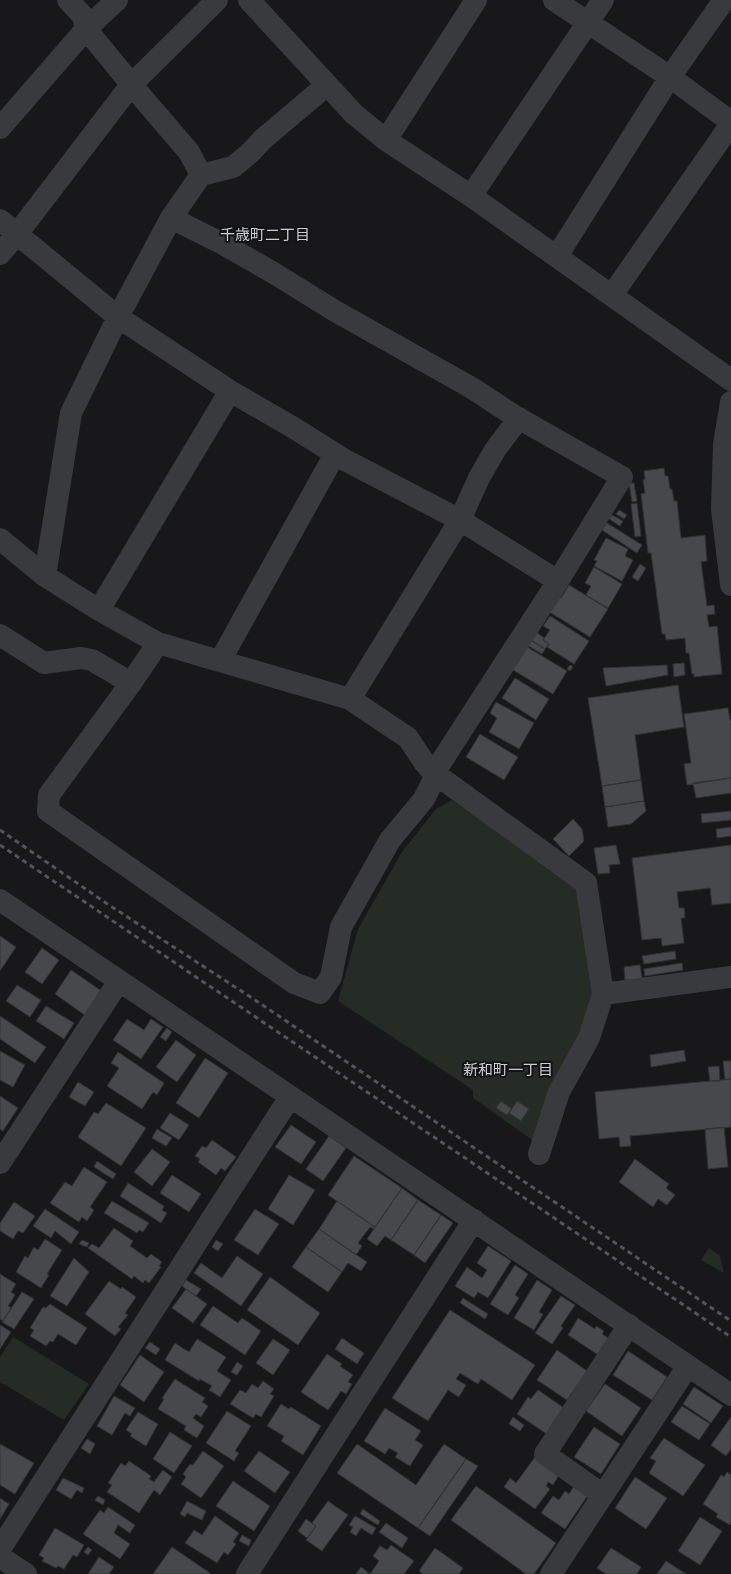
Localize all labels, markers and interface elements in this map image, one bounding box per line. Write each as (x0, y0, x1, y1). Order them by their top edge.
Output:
district label: 千歳町二丁目 (220, 226, 310, 244)
district label: 新和町一丁目 (463, 1061, 553, 1079)

